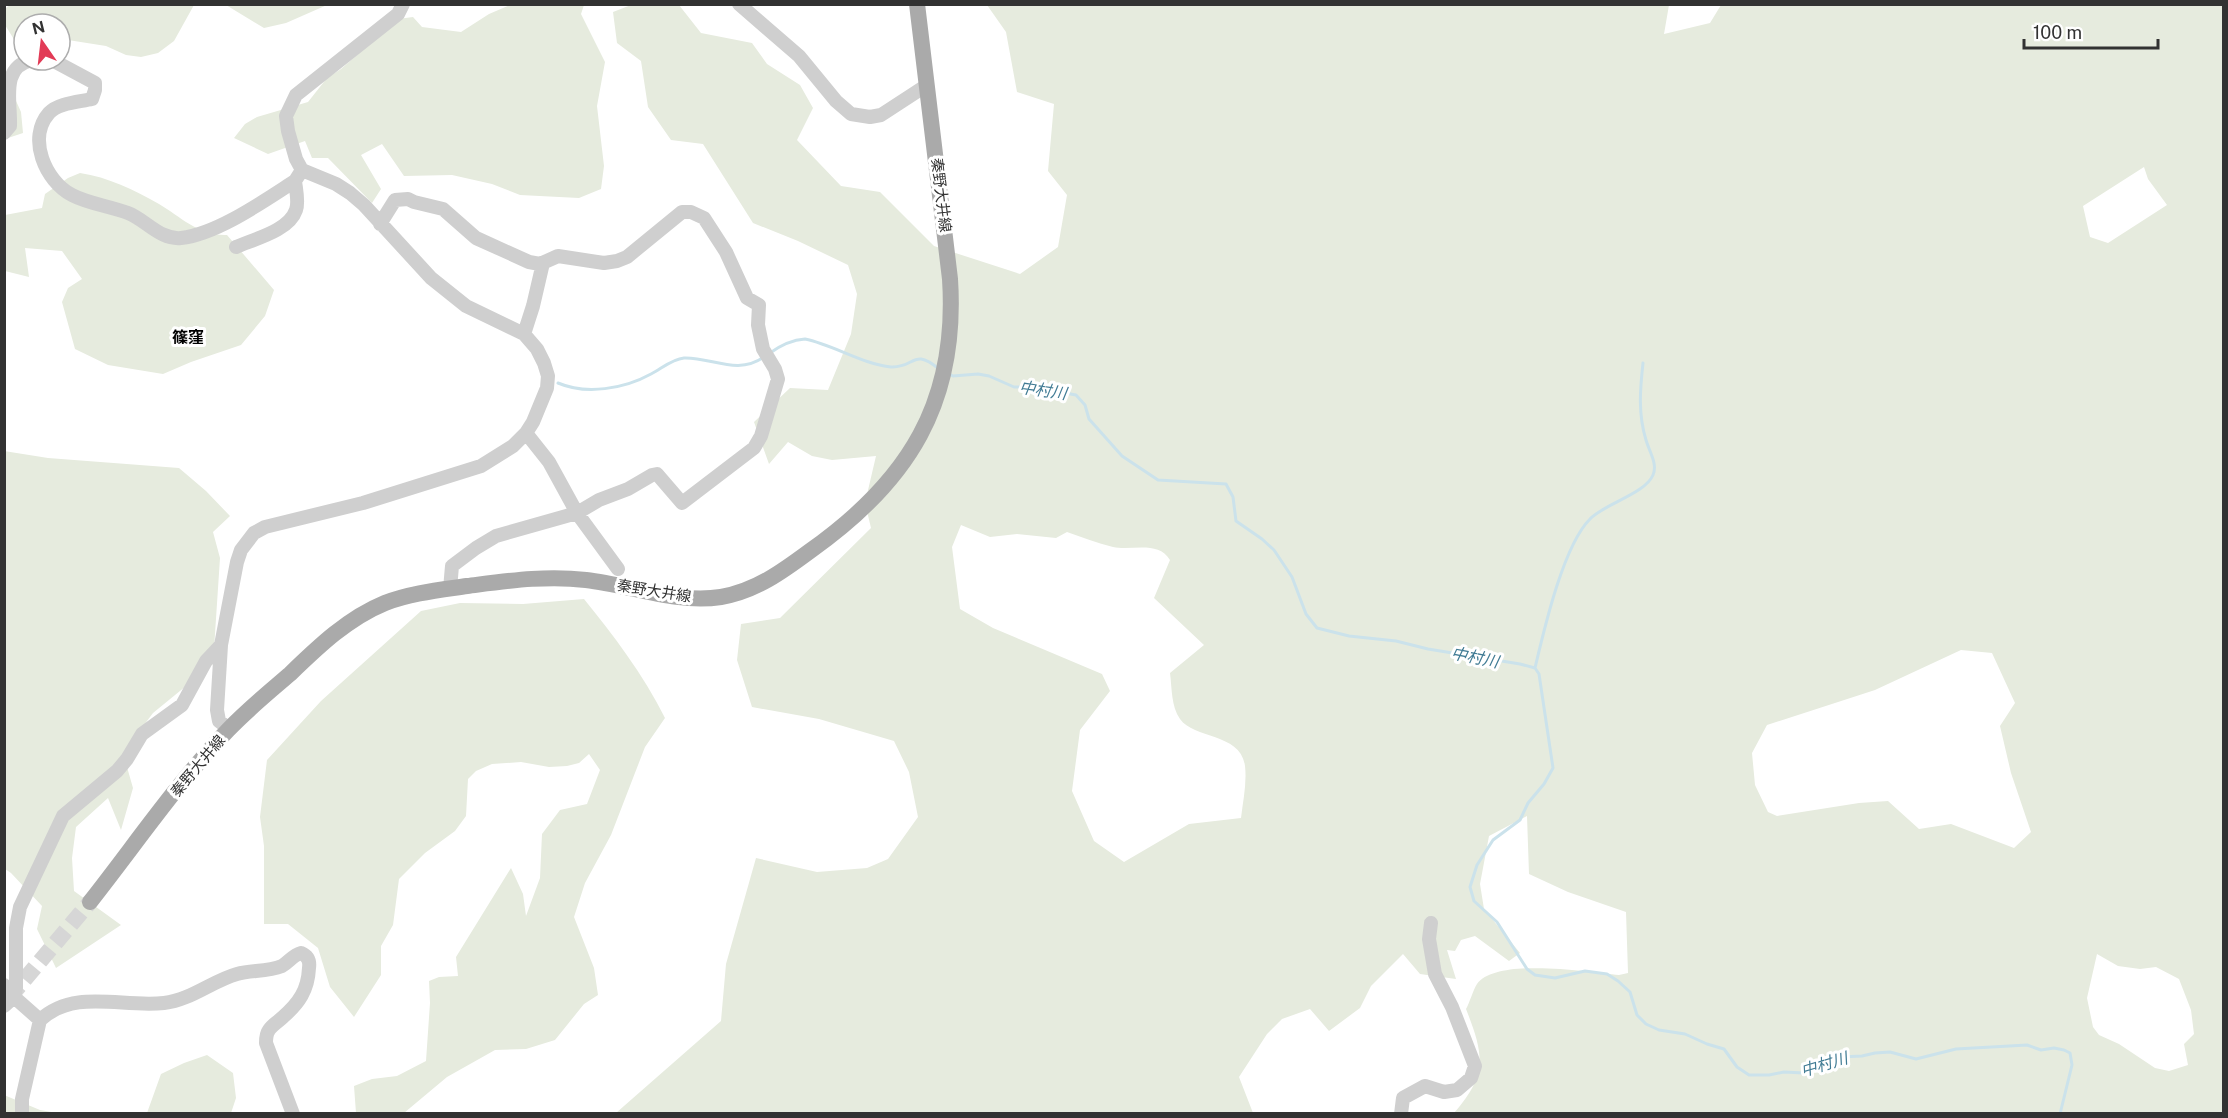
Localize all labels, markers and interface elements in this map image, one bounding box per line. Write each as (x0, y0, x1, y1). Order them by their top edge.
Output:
north arrow (12, 12, 72, 72)
scale bar (2024, 12, 2158, 50)
text: N (30, 17, 47, 39)
text: 100 m (2033, 22, 2082, 43)
street label: 秦野大井線 (928, 157, 955, 233)
district label: 篠窪 (172, 328, 204, 347)
water label: 中村川 (1018, 378, 1070, 404)
street label: 秦野大井線 (616, 576, 692, 605)
water label: 中村川 (1450, 644, 1502, 672)
street label: 秦野大井線 (167, 731, 228, 800)
water label: 中村川 (1798, 1048, 1852, 1081)

